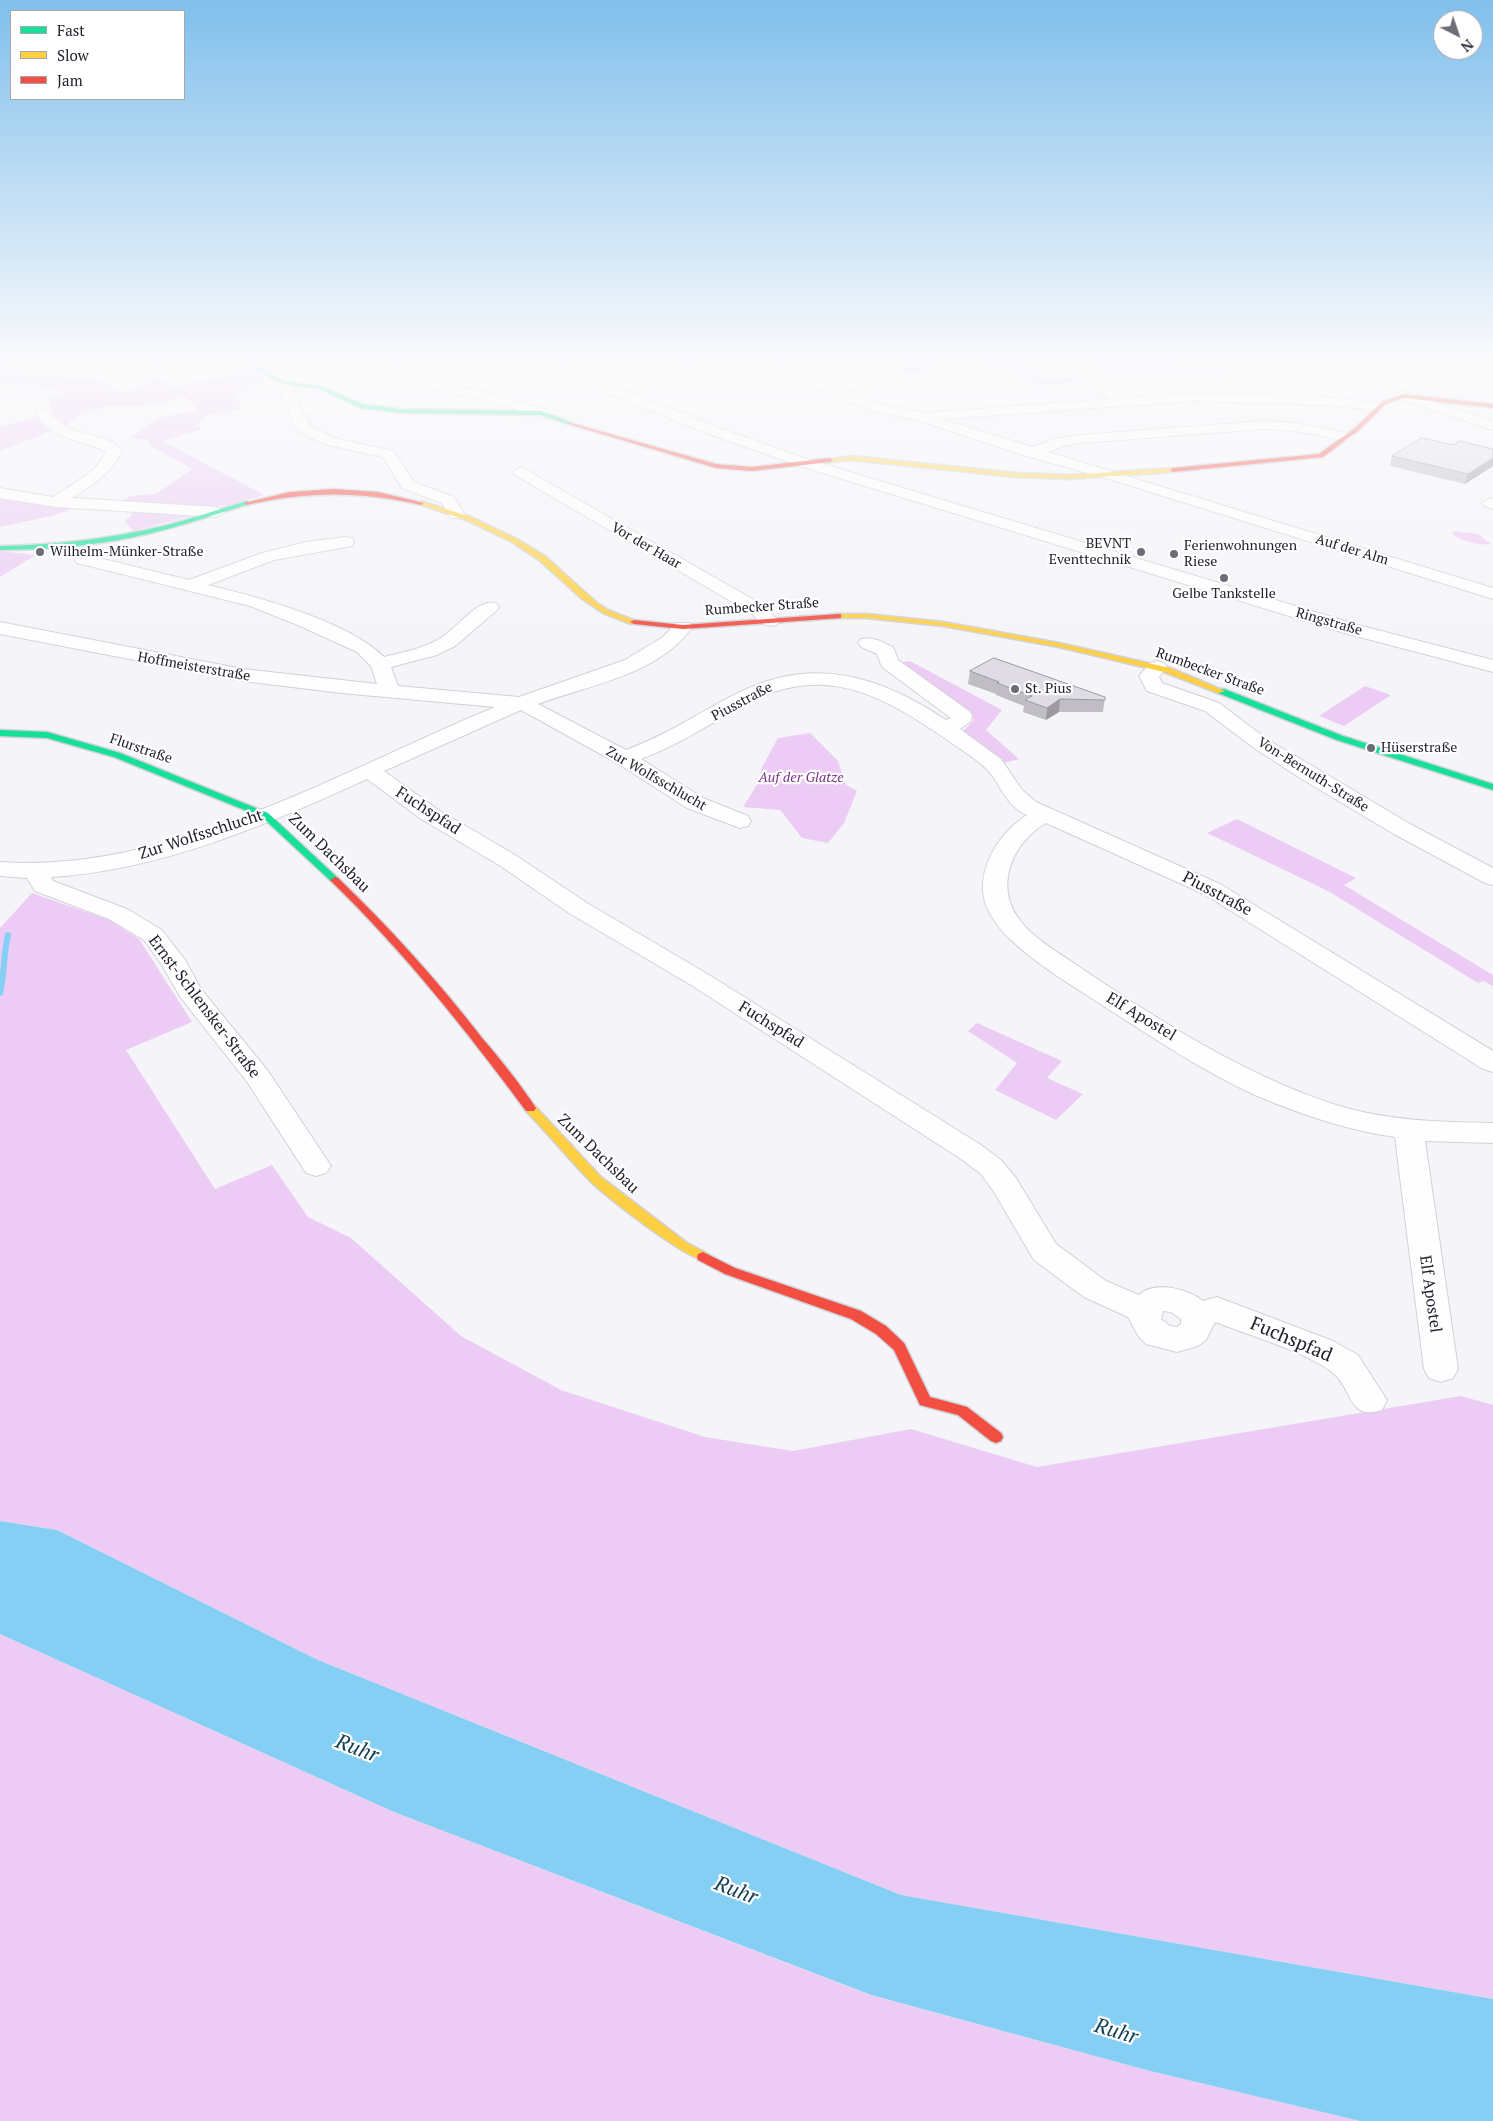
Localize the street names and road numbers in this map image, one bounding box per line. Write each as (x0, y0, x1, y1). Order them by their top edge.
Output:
street label: Vor der Haar (608, 519, 684, 573)
street label: Auf der Alm (1314, 531, 1390, 569)
street label: Rumbecker Straße (704, 595, 820, 619)
street label: Ringstraße (1294, 604, 1364, 640)
street label: Rumbecker Straße (1153, 645, 1267, 699)
street label: Hoffmeisterstraße (136, 649, 252, 685)
street label: Piusstraße (709, 679, 775, 725)
street label: Flurstraße (108, 730, 174, 768)
street label: Von-Bernuth-Straße (1254, 734, 1372, 816)
street label: Zur Wolfsschlucht (603, 743, 709, 815)
street label: Fuchspfad (392, 783, 464, 839)
street label: Zur Wolfsschlucht (136, 806, 266, 864)
street label: Zum Dachsbau (284, 809, 374, 897)
street label: Piusstraße (1179, 868, 1255, 920)
street label: Ernst-Schlensker-Straße (144, 932, 264, 1082)
street label: Elf Apostel (1103, 989, 1179, 1045)
street label: Fuchspfad (735, 997, 807, 1053)
street label: Zum Dachsbau (553, 1110, 643, 1198)
street label: Elf Apostel (1415, 1254, 1445, 1334)
street label: Fuchspfad (1247, 1313, 1335, 1367)

